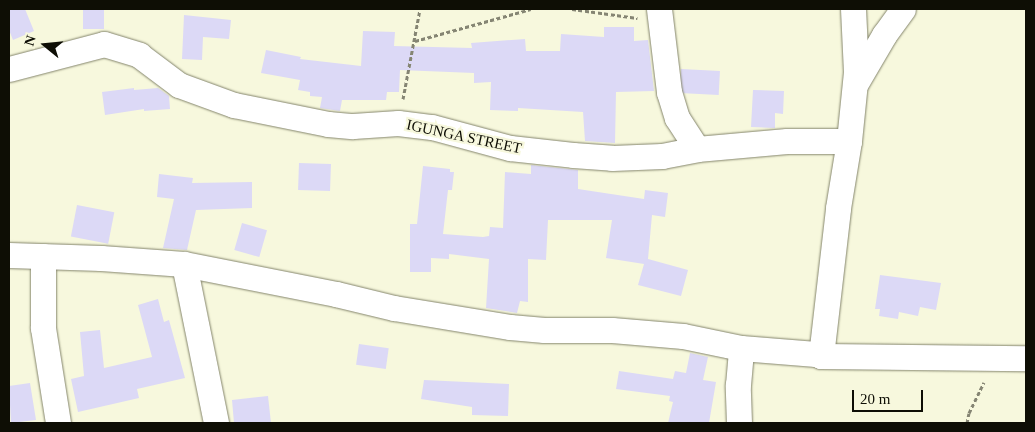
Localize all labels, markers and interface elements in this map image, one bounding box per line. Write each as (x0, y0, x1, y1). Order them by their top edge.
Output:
north arrow (20, 20, 70, 70)
text: N (22, 33, 39, 48)
street label: IGUNGA STREET (404, 116, 524, 158)
scale bar (855, 380, 926, 412)
text: 20 m (860, 391, 890, 407)

